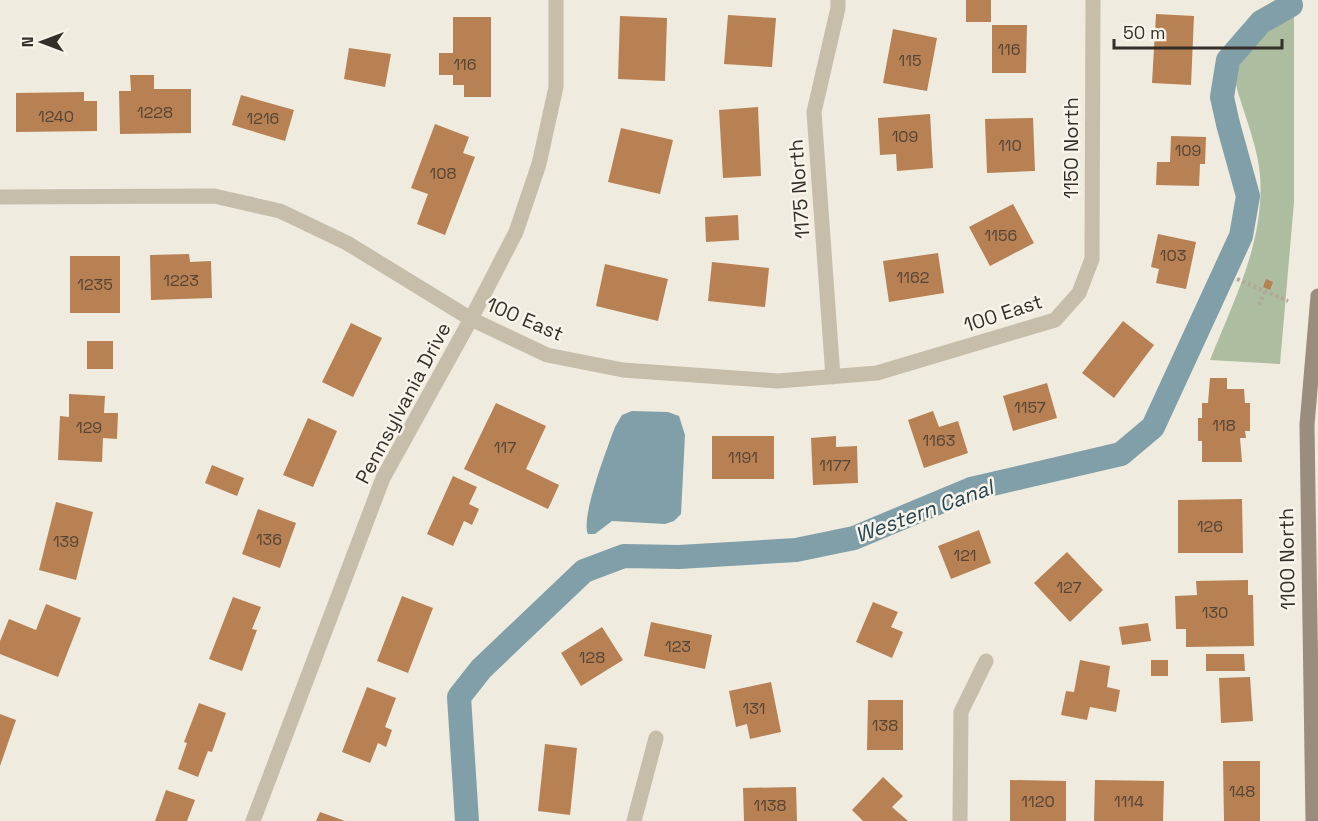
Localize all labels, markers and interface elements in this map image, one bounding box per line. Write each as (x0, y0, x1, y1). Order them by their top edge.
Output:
north arrow (12, 12, 72, 72)
scale bar (1114, 12, 1282, 50)
text: 50 m (1123, 21, 1165, 44)
text: N (17, 37, 38, 47)
house number: 116 (997, 39, 1021, 60)
house number: 115 (899, 50, 921, 71)
house number: 116 (453, 54, 477, 75)
street label: 1150 North (1058, 97, 1084, 199)
house number: 1228 (137, 102, 173, 123)
house number: 1240 (38, 106, 74, 127)
house number: 1216 (247, 108, 279, 129)
house number: 109 (892, 126, 918, 147)
house number: 110 (998, 135, 1022, 156)
street label: 1175 North (783, 138, 815, 240)
house number: 109 (1175, 140, 1201, 161)
house number: 108 (430, 163, 456, 184)
house number: 1156 (985, 225, 1017, 246)
house number: 103 (1160, 245, 1186, 266)
house number: 1162 (897, 267, 929, 288)
house number: 1223 (163, 270, 199, 291)
house number: 1235 (77, 274, 113, 295)
street label: 100 East (960, 288, 1046, 338)
street label: 100 East (482, 291, 568, 347)
street label: Pennsylvania Drive (349, 318, 457, 488)
house number: 1157 (1014, 397, 1046, 418)
house number: 118 (1212, 415, 1236, 436)
house number: 129 (76, 417, 102, 438)
house number: 1163 (923, 430, 955, 451)
house number: 117 (494, 437, 516, 458)
house number: 1191 (728, 447, 758, 468)
house number: 1177 (819, 455, 851, 476)
water label: Western Canal (851, 473, 999, 548)
street label: 1100 North (1273, 508, 1301, 610)
house number: 126 (1197, 516, 1223, 537)
house number: 136 (256, 529, 282, 550)
house number: 139 (53, 531, 79, 552)
house number: 121 (953, 545, 977, 566)
house number: 127 (1056, 577, 1082, 598)
house number: 130 (1202, 602, 1228, 623)
house number: 123 (665, 636, 691, 657)
house number: 128 (579, 647, 605, 668)
house number: 131 (743, 698, 765, 719)
house number: 138 (872, 715, 898, 736)
house number: 148 (1229, 781, 1255, 802)
house number: 1120 (1021, 791, 1055, 812)
house number: 1114 (1114, 791, 1144, 812)
house number: 1138 (753, 795, 787, 816)

